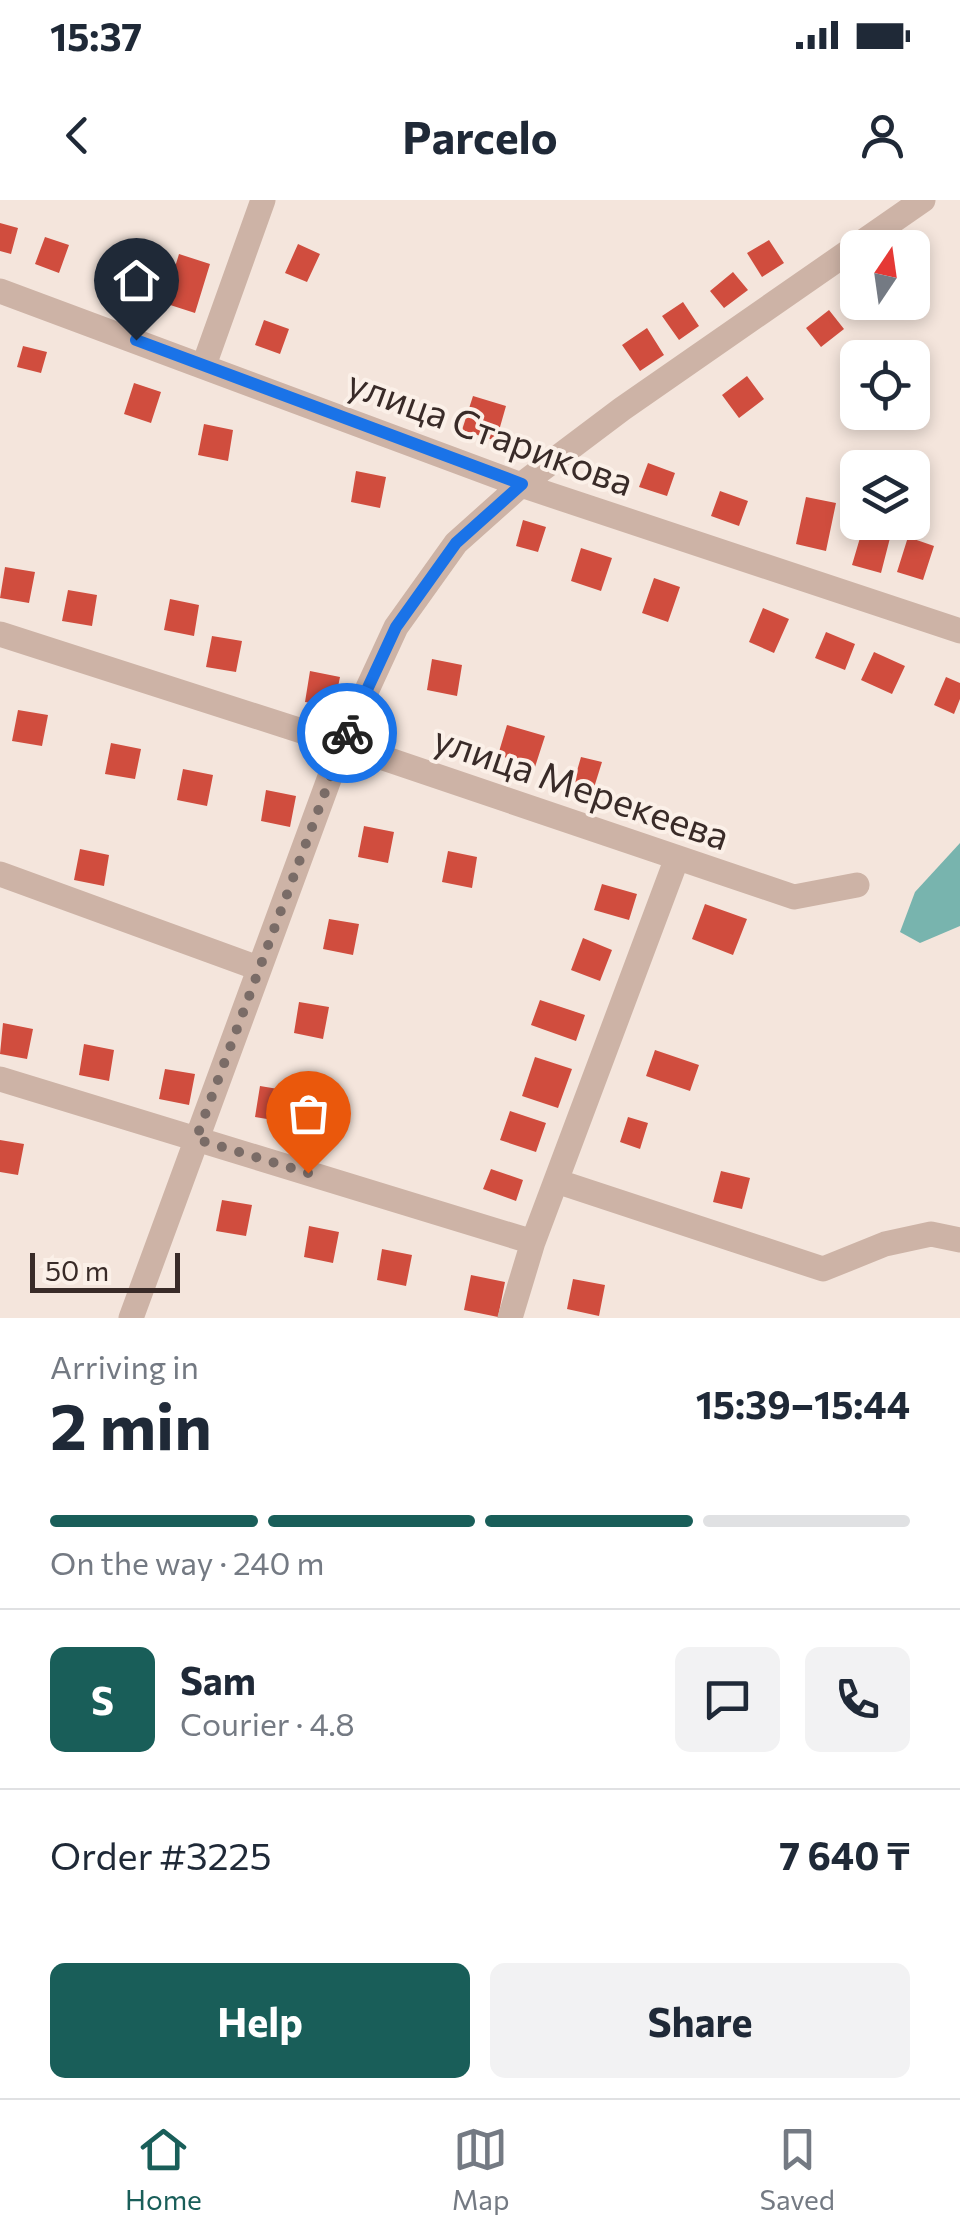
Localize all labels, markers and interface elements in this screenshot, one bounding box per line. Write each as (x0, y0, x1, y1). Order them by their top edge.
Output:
text: 15:37 (50, 12, 142, 59)
icon: back (50, 108, 105, 163)
text: Parcelo (402, 108, 558, 163)
icon: person (855, 108, 910, 163)
north arrow (840, 230, 930, 320)
map controls (840, 230, 930, 540)
pin (94, 238, 179, 341)
icon: home (109, 253, 164, 308)
button: locate (840, 340, 930, 430)
street label: улица Старикова (342, 358, 640, 504)
button: layers (840, 450, 930, 540)
courier (297, 683, 397, 783)
icon: bike (320, 706, 375, 761)
street label: улица Мерекеева (428, 713, 736, 859)
pin (266, 1071, 351, 1174)
icon: bag (281, 1086, 336, 1141)
scale bar (30, 1248, 180, 1292)
text: 50 m (45, 1253, 109, 1287)
text: Arriving in (50, 1346, 199, 1386)
text: 15:39–15:44 (696, 1380, 910, 1427)
text: 2 min (50, 1384, 212, 1463)
text: On the way · 240 m (50, 1542, 324, 1582)
button: chat (675, 1647, 780, 1752)
button: phone (805, 1647, 910, 1752)
text: Sam (180, 1656, 256, 1703)
text: S (91, 1676, 114, 1723)
text: Courier · 4.8 (180, 1703, 355, 1743)
text: Order #3225 (50, 1831, 272, 1878)
text: 7 640 ₸ (779, 1831, 910, 1878)
button: Help (50, 1963, 470, 2078)
button: Share (490, 1963, 910, 2078)
tab: Home (125, 2122, 202, 2216)
tab: Map (452, 2122, 510, 2216)
tab: Saved (759, 2122, 835, 2216)

